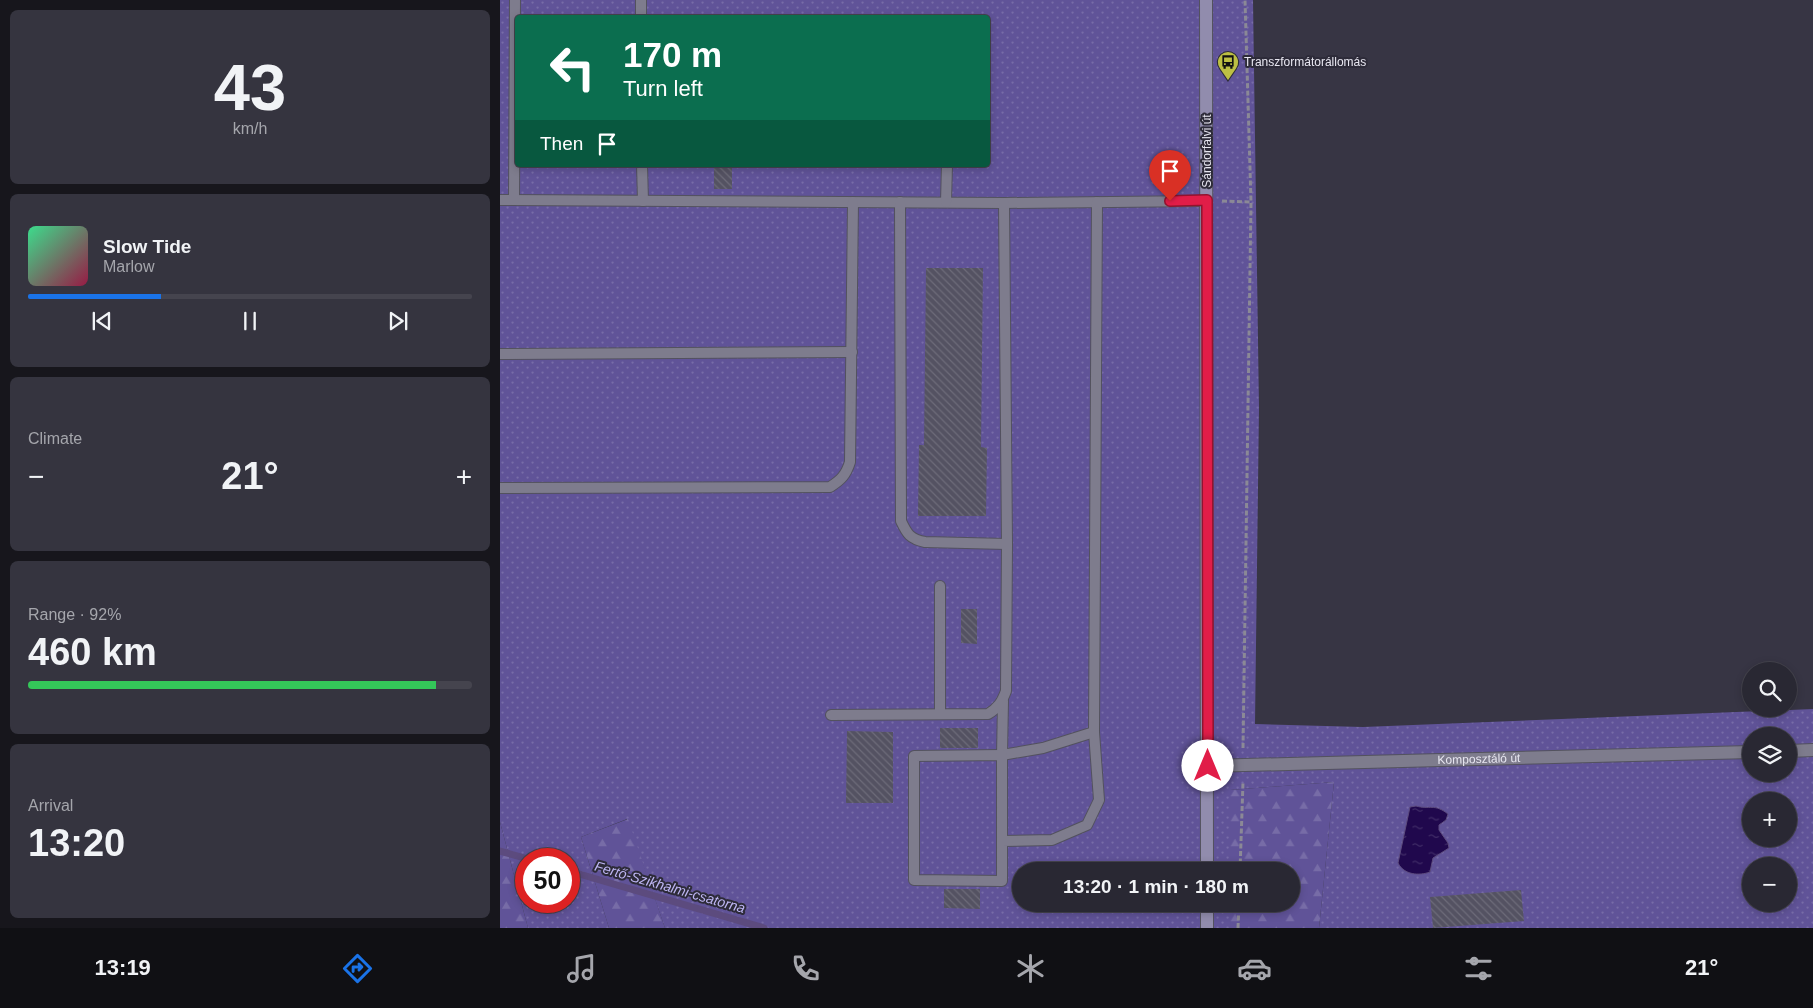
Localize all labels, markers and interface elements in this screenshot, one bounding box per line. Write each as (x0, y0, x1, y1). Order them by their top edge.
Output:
icon: left (540, 35, 605, 100)
text: 170 m (623, 35, 722, 74)
bus stop icon: Transzformátorállomás (1216, 50, 1240, 81)
text: 43 (214, 51, 286, 124)
place label: Transzformátorállomás (1244, 55, 1366, 69)
text: Turn left (623, 76, 703, 101)
street label: Sándorfalvi út (1200, 114, 1214, 188)
text: km/h (233, 120, 267, 137)
icon: arrive (593, 130, 621, 158)
text: Then (540, 133, 583, 154)
pin (1149, 150, 1191, 201)
icon: arrive (1156, 157, 1184, 185)
text: Slow Tide (103, 236, 191, 257)
text: Marlow (103, 258, 155, 275)
icon: previous (88, 307, 116, 335)
icon: pause (236, 307, 264, 335)
icon: next (384, 307, 412, 335)
text: Climate (28, 430, 82, 447)
text: 21° (221, 455, 279, 497)
text: − (28, 461, 44, 492)
text: + (456, 461, 472, 492)
text: Range · 92% (28, 606, 121, 623)
text: 460 km (28, 631, 157, 673)
map controls (1742, 662, 1797, 912)
button: search (1742, 662, 1797, 717)
button: layers (1742, 727, 1797, 782)
position arrow (1181, 739, 1233, 791)
street label: Komposztáló út (1437, 751, 1521, 767)
button: + (1742, 792, 1797, 847)
text: Arrival (28, 797, 73, 814)
text: 13:20 (28, 822, 125, 864)
speed limit sign: 50 (515, 848, 580, 913)
button: − (1742, 857, 1797, 912)
water label: Fertő-Szikhalmi-csatorna (593, 858, 747, 916)
text: 13:20 · 1 min · 180 m (1063, 876, 1249, 897)
icon: directions (340, 951, 375, 986)
icon: music (564, 951, 599, 986)
icon: phone (788, 951, 823, 986)
icon: climate (1013, 951, 1048, 986)
icon: car (1237, 951, 1272, 986)
icon: filters (1461, 951, 1496, 986)
text: 13:19 (95, 955, 151, 980)
text: 21° (1685, 955, 1718, 980)

